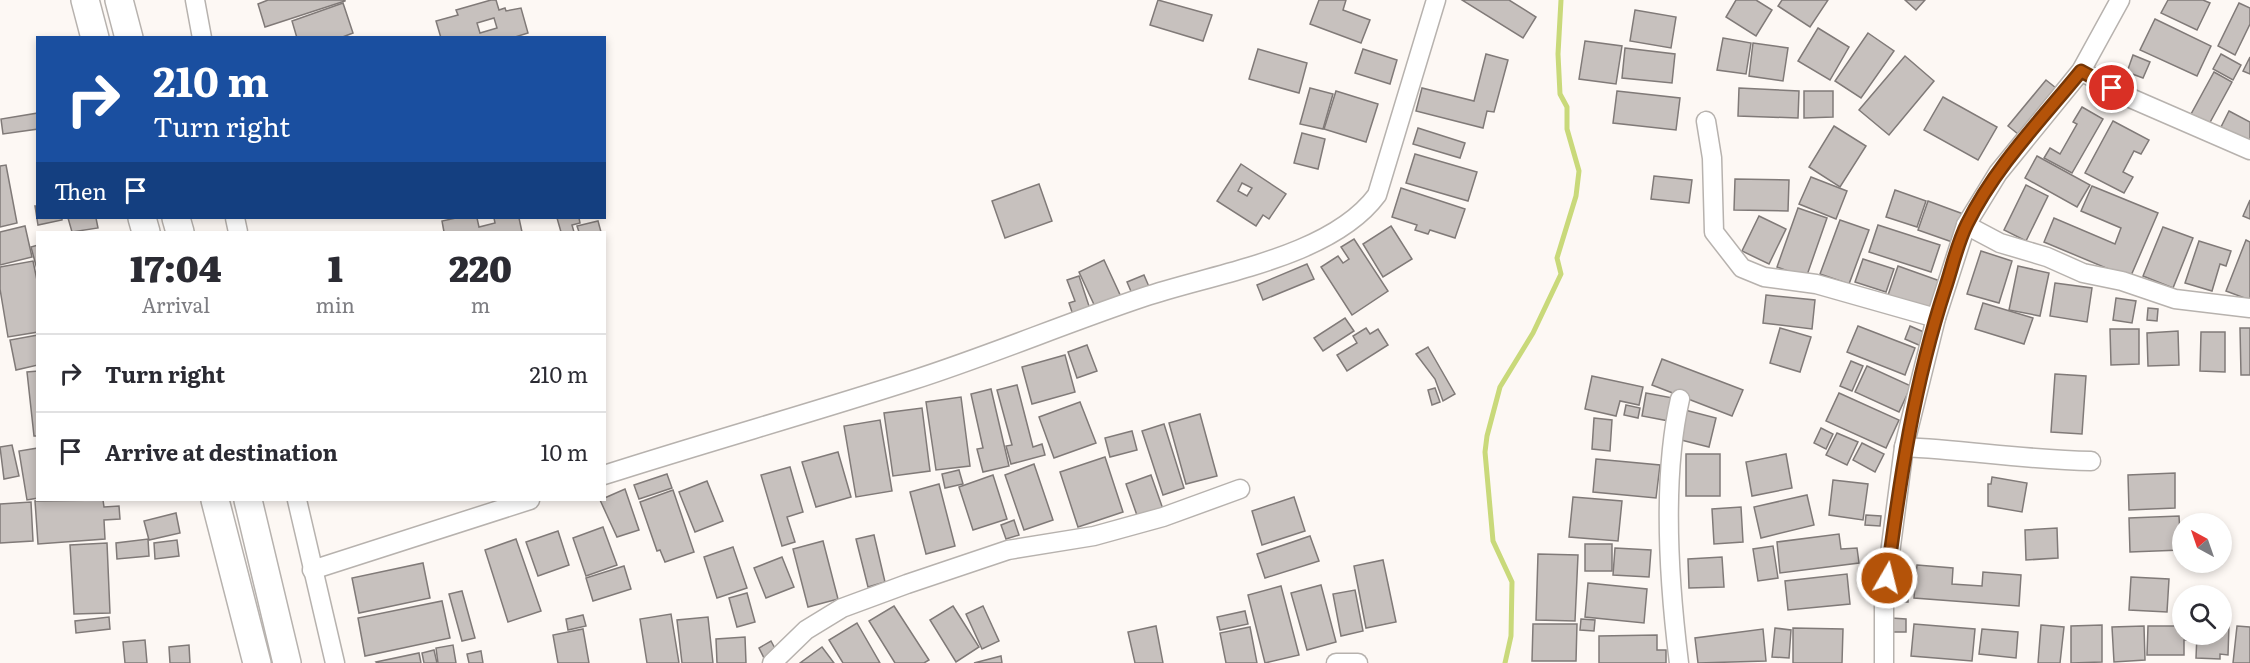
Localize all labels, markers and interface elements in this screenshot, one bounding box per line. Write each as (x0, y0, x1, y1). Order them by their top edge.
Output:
text: 210 m (153, 48, 269, 110)
icon: right (54, 60, 132, 138)
pin (2086, 62, 2137, 113)
icon: arrive (2095, 71, 2128, 104)
text: Turn right (153, 105, 290, 145)
text: Then (54, 174, 107, 207)
icon: arrive (119, 174, 152, 207)
text: 17:04 (130, 240, 221, 293)
text: 1 (328, 240, 343, 293)
text: 220 (449, 240, 512, 293)
text: Arrival (142, 289, 210, 319)
text: min (316, 289, 355, 319)
text: m (471, 289, 490, 319)
icon: right (54, 357, 87, 390)
text: Turn right (105, 357, 225, 390)
text: 210 m (529, 357, 588, 390)
icon: arrive (54, 435, 87, 468)
text: Arrive at destination (105, 435, 338, 468)
text: 10 m (541, 435, 588, 468)
north arrow (2172, 513, 2232, 573)
map controls (2172, 513, 2232, 645)
position arrow (1855, 546, 1919, 610)
button: search (2172, 585, 2232, 645)

